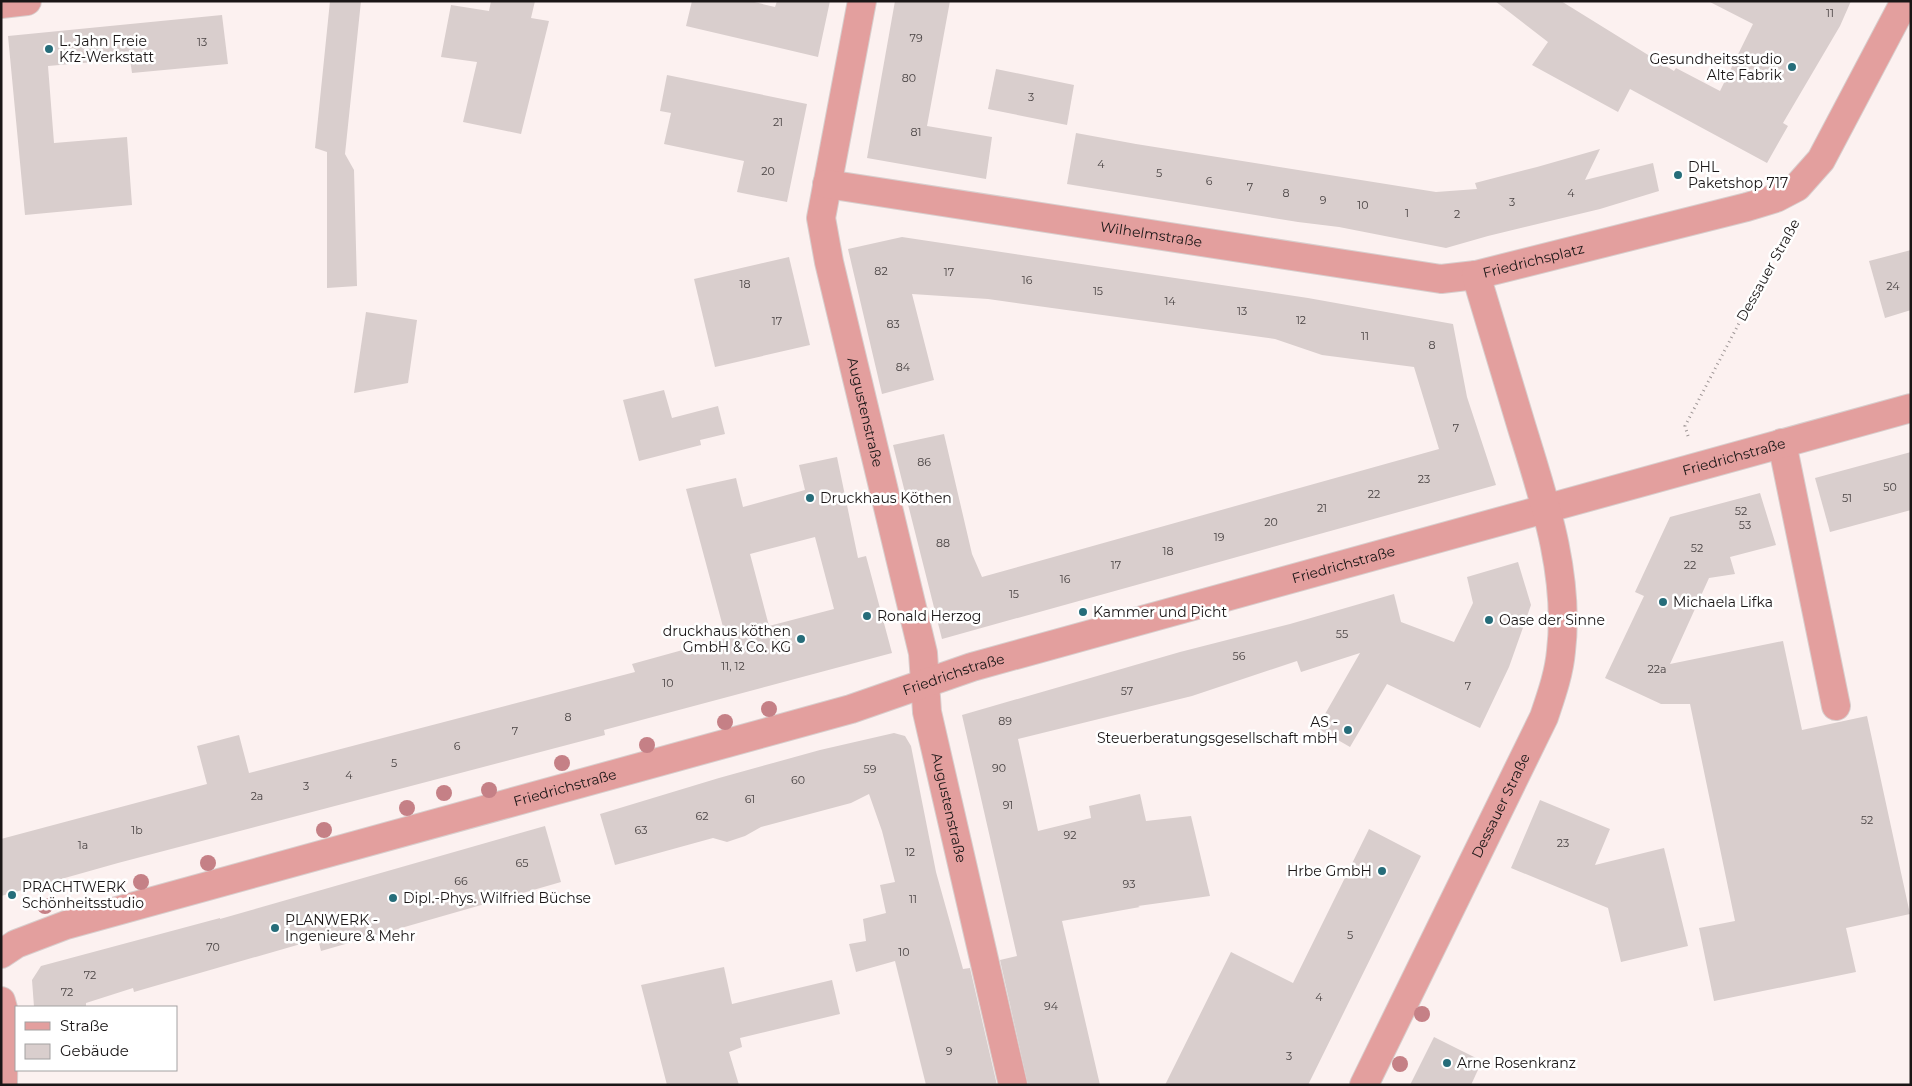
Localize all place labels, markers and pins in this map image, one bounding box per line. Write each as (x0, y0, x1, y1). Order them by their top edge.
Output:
place label: L. Jahn Freie Kfz-Werkstatt (59, 32, 155, 66)
marker: L. Jahn Freie Kfz-Werkstatt (43, 43, 55, 55)
place label: Gesundheitsstudio Alte Fabrik (1649, 50, 1783, 84)
marker: Gesundheitsstudio Alte Fabrik (1786, 61, 1798, 73)
place label: DHL Paketshop 717 (1688, 158, 1788, 192)
marker: DHL Paketshop 717 (1672, 169, 1684, 181)
place label: Druckhaus Köthen (820, 489, 952, 507)
marker: Druckhaus Köthen (804, 492, 816, 504)
place label: Michaela Lifka (1673, 593, 1773, 611)
marker: Michaela Lifka (1657, 596, 1669, 608)
place label: Kammer und Picht (1093, 603, 1228, 621)
marker: Kammer und Picht (1077, 606, 1089, 618)
place label: Ronald Herzog (877, 607, 981, 625)
marker: Ronald Herzog (861, 610, 873, 622)
place label: Oase der Sinne (1499, 611, 1605, 629)
marker: Oase der Sinne (1483, 614, 1495, 626)
place label: druckhaus köthen GmbH & Co. KG (663, 622, 791, 656)
marker: druckhaus köthen GmbH & Co. KG (795, 633, 807, 645)
place label: AS - Steuerberatungsgesellschaft mbH (1097, 713, 1338, 747)
marker: AS - Steuerberatungsgesellschaft mbH (1342, 724, 1354, 736)
place label: Hrbe GmbH (1287, 862, 1372, 880)
marker: Hrbe GmbH (1376, 865, 1388, 877)
place label: PRACHTWERK Schönheitsstudio (22, 878, 144, 912)
marker: PRACHTWERK Schönheitsstudio (6, 889, 18, 901)
place label: Dipl.-Phys. Wilfried Büchse (403, 889, 591, 907)
marker: Dipl.-Phys. Wilfried Büchse (387, 892, 399, 904)
place label: PLANWERK - Ingenieure & Mehr (285, 911, 416, 945)
marker: PLANWERK - Ingenieure & Mehr (269, 922, 281, 934)
place label: Arne Rosenkranz (1457, 1054, 1576, 1072)
marker: Arne Rosenkranz (1441, 1057, 1453, 1069)

